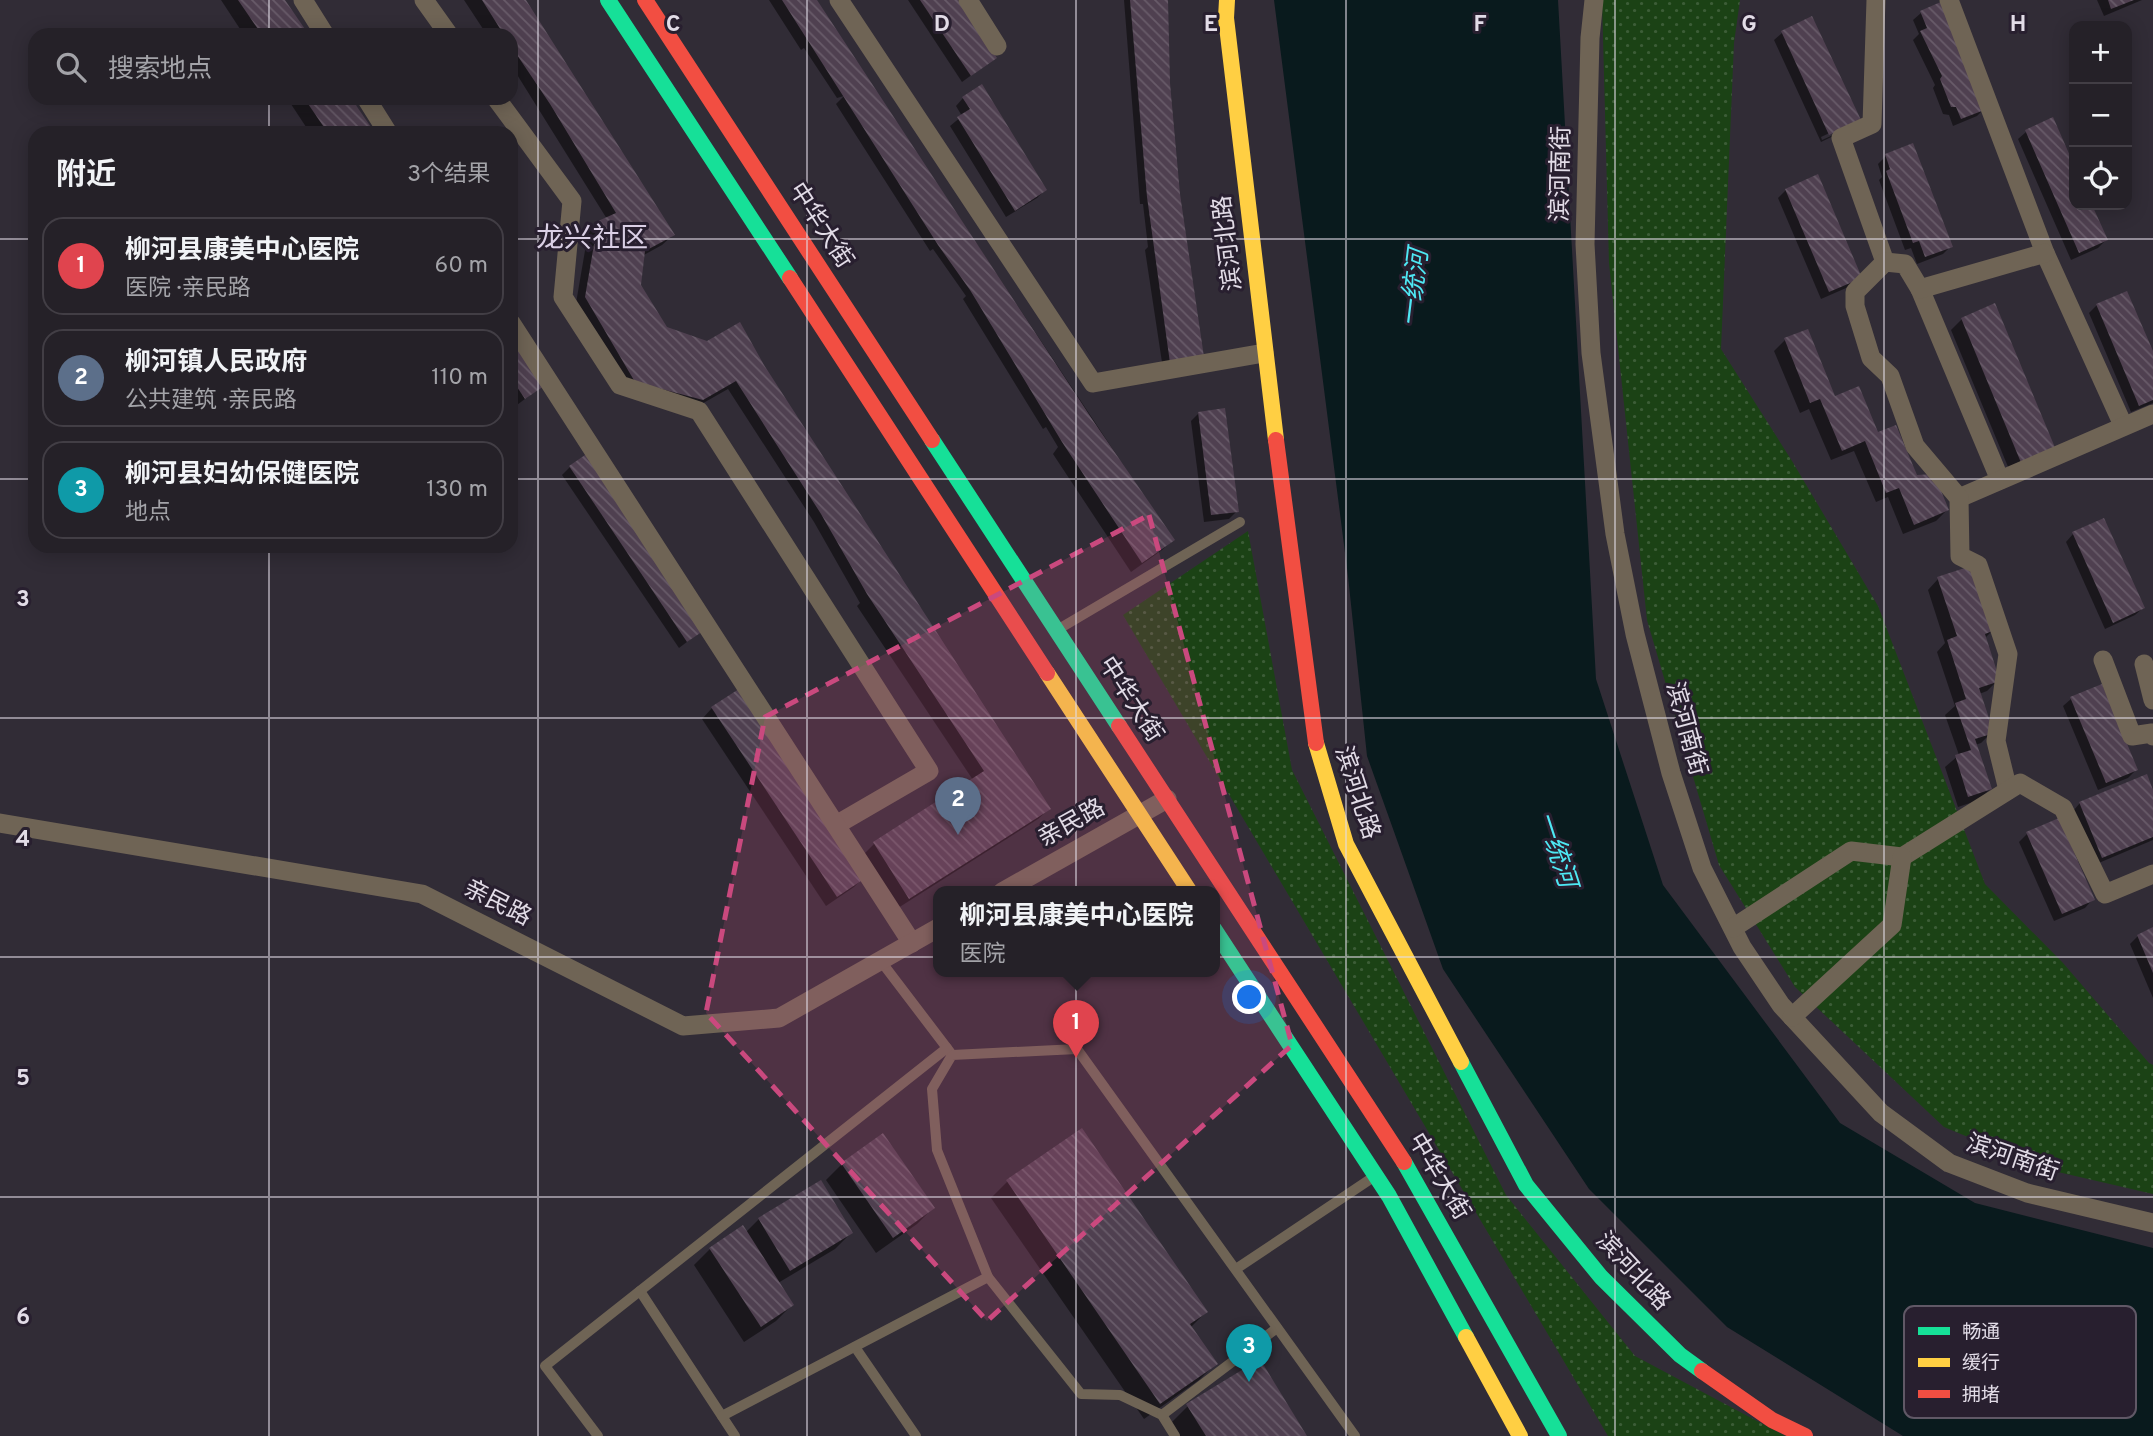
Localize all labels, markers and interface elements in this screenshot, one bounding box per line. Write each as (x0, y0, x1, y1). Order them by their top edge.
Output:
text: C (666, 11, 680, 40)
text: D (934, 11, 950, 40)
text: E (1204, 11, 1218, 40)
text: F (1473, 11, 1487, 40)
text: G (1741, 11, 1757, 40)
text: H (2010, 11, 2026, 40)
map controls (2069, 21, 2132, 210)
button: + (2069, 21, 2132, 84)
search box (28, 28, 518, 105)
icon: search (52, 48, 90, 86)
text: 搜索地点 (108, 54, 212, 87)
button: − (2069, 84, 2132, 147)
street label: 滨河南街 (1546, 126, 1578, 222)
button: locate (2069, 147, 2132, 210)
text: 附近 (56, 158, 116, 195)
text: 3个结果 (407, 161, 490, 190)
street label: 中华大街 (781, 178, 859, 274)
street label: 滨河北路 (1208, 194, 1250, 292)
district label: 龙兴社区 (536, 222, 648, 258)
text: 柳河县康美中心医院 (125, 235, 359, 268)
water label: 一统河 (1395, 242, 1438, 329)
text: 1 (76, 252, 86, 281)
text: 60 m (435, 252, 488, 281)
text: 医院 · 亲民路 (125, 275, 251, 304)
text: 柳河镇人民政府 (125, 347, 307, 380)
text: 2 (74, 364, 88, 393)
text: 110 m (431, 364, 488, 393)
text: 公共建筑 · 亲民路 (125, 387, 297, 416)
text: 柳河县妇幼保健医院 (125, 459, 359, 492)
text: 3 (74, 476, 88, 505)
text: 130 m (426, 476, 488, 505)
text: 地点 (125, 499, 171, 528)
text: 3 (16, 586, 30, 615)
street label: 中华大街 (1091, 652, 1169, 748)
street label: 滨河南街 (1658, 679, 1712, 779)
street label: 滨河北路 (1327, 743, 1385, 843)
pin: 2 (935, 777, 981, 835)
street label: 亲民路 (1033, 793, 1111, 855)
water label: 一统河 (1527, 808, 1584, 897)
text: 4 (16, 826, 30, 855)
street label: 亲民路 (458, 874, 536, 934)
popup (933, 886, 1220, 977)
text: 柳河县康美中心医院 (959, 901, 1194, 934)
text: 医院 (959, 941, 1005, 970)
your location (1232, 980, 1266, 1014)
pin: 1 (1053, 1000, 1099, 1058)
text: 5 (16, 1065, 30, 1094)
street label: 中华大街 (1400, 1128, 1476, 1226)
street label: 滨河南街 (1962, 1129, 2062, 1189)
street label: 滨河北路 (1588, 1227, 1676, 1317)
text: 6 (16, 1304, 30, 1333)
legend (1904, 1306, 2136, 1418)
text: 畅通 (1962, 1321, 2000, 1345)
pin: 3 (1226, 1324, 1272, 1382)
text: 缓行 (1962, 1352, 2000, 1376)
text: 拥堵 (1962, 1384, 2000, 1408)

